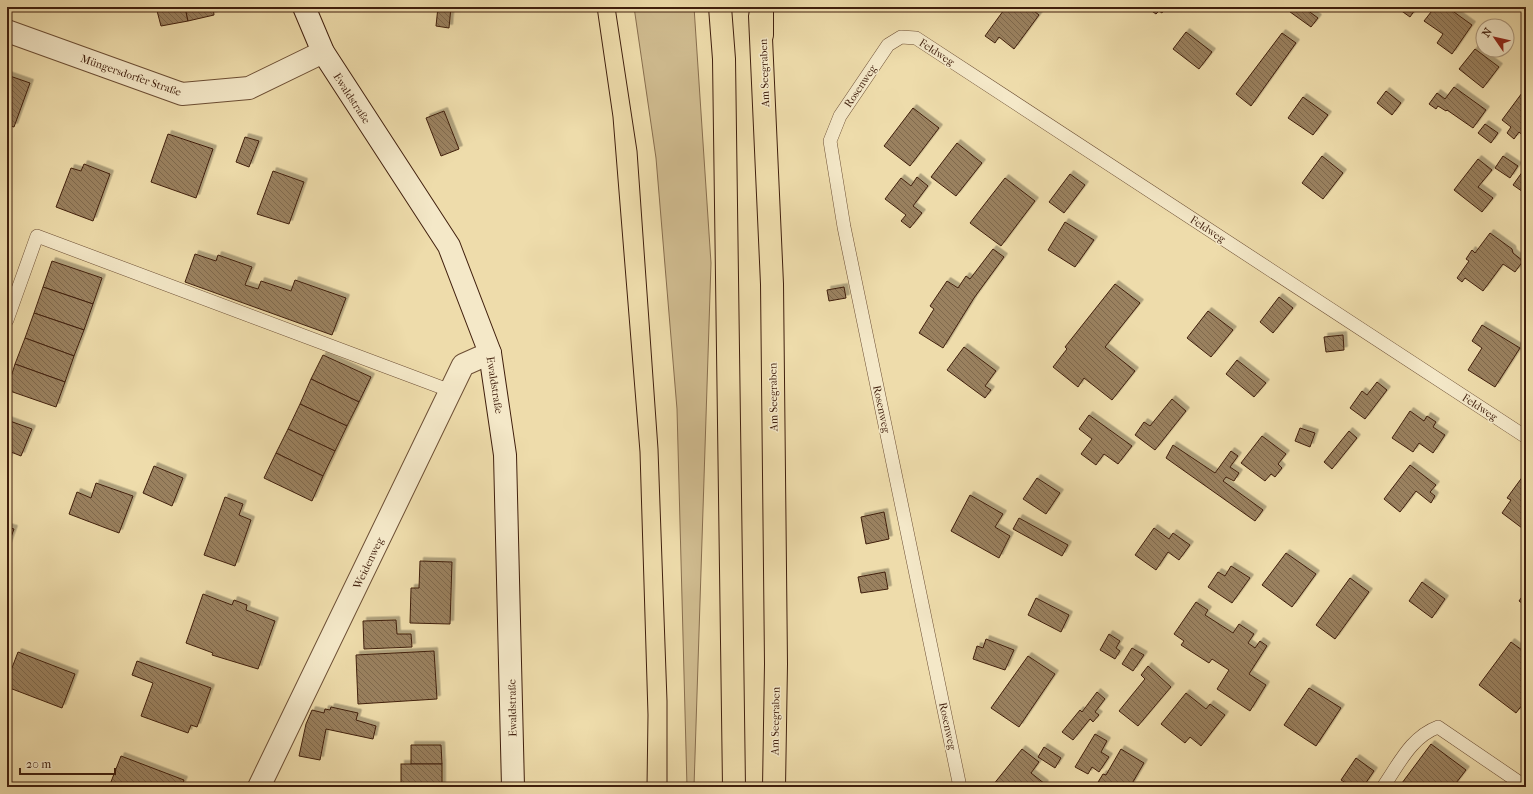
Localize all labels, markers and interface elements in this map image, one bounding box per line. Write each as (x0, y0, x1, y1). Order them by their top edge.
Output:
north arrow (1475, 18, 1515, 58)
text: N (1479, 25, 1495, 40)
street label: Feldweg (917, 36, 957, 69)
street label: Am Seegraben (757, 38, 772, 108)
street label: Müngersdorfer Straße (79, 52, 183, 99)
street label: Rosenweg (842, 62, 879, 110)
street label: Ewaldstraße (330, 70, 373, 127)
street label: Feldweg (1188, 213, 1228, 246)
street label: Ewaldstraße (484, 355, 506, 415)
street label: Am Seegraben (766, 362, 781, 432)
street label: Rosenweg (870, 384, 893, 434)
street label: Feldweg (1460, 391, 1500, 424)
street label: Weidenweg (350, 535, 387, 592)
street label: Ewaldstraße (505, 678, 520, 737)
street label: Am Seegraben (768, 686, 783, 756)
street label: Rosenweg (936, 701, 959, 751)
scale bar (20, 750, 115, 776)
text: 20 m (26, 757, 51, 771)

